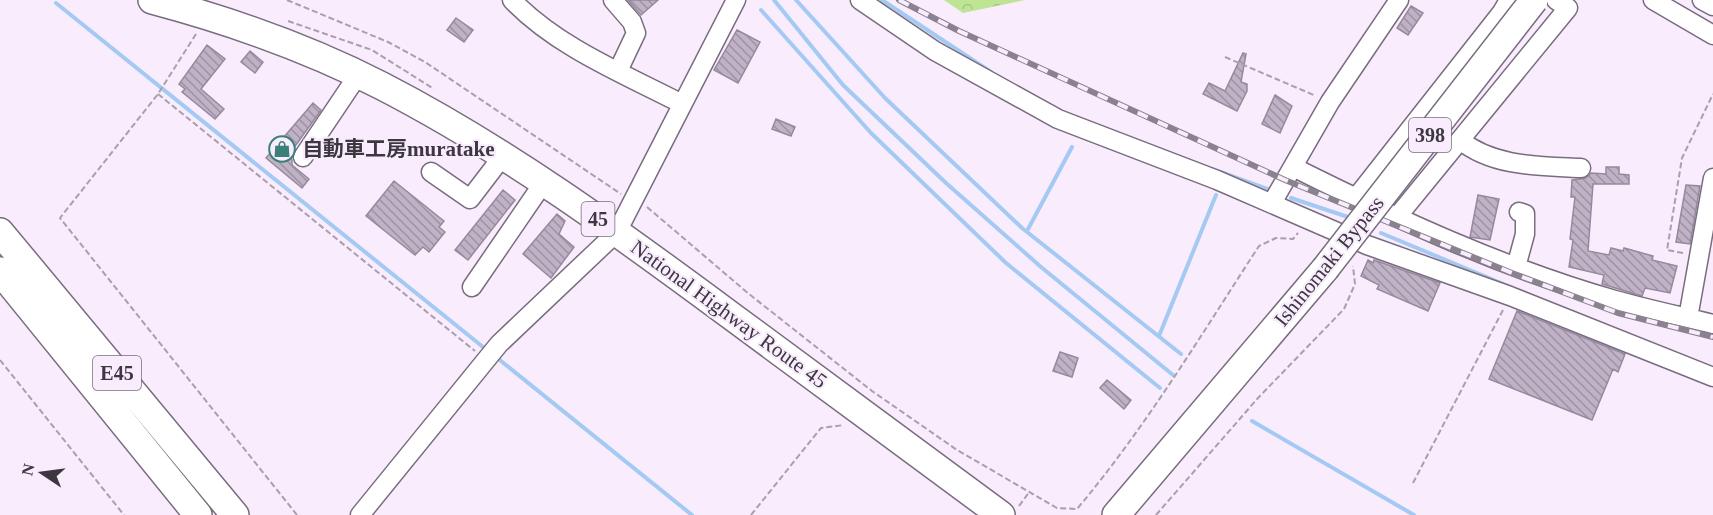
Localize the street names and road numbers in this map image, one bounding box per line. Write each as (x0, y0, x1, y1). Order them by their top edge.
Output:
road number: 398 (1409, 118, 1451, 152)
street label: Ishinomaki Bypass (1269, 191, 1389, 331)
road number: 45 (582, 202, 614, 236)
street label: National Highway Route 45 (626, 235, 832, 393)
road number: E45 (93, 356, 141, 390)

